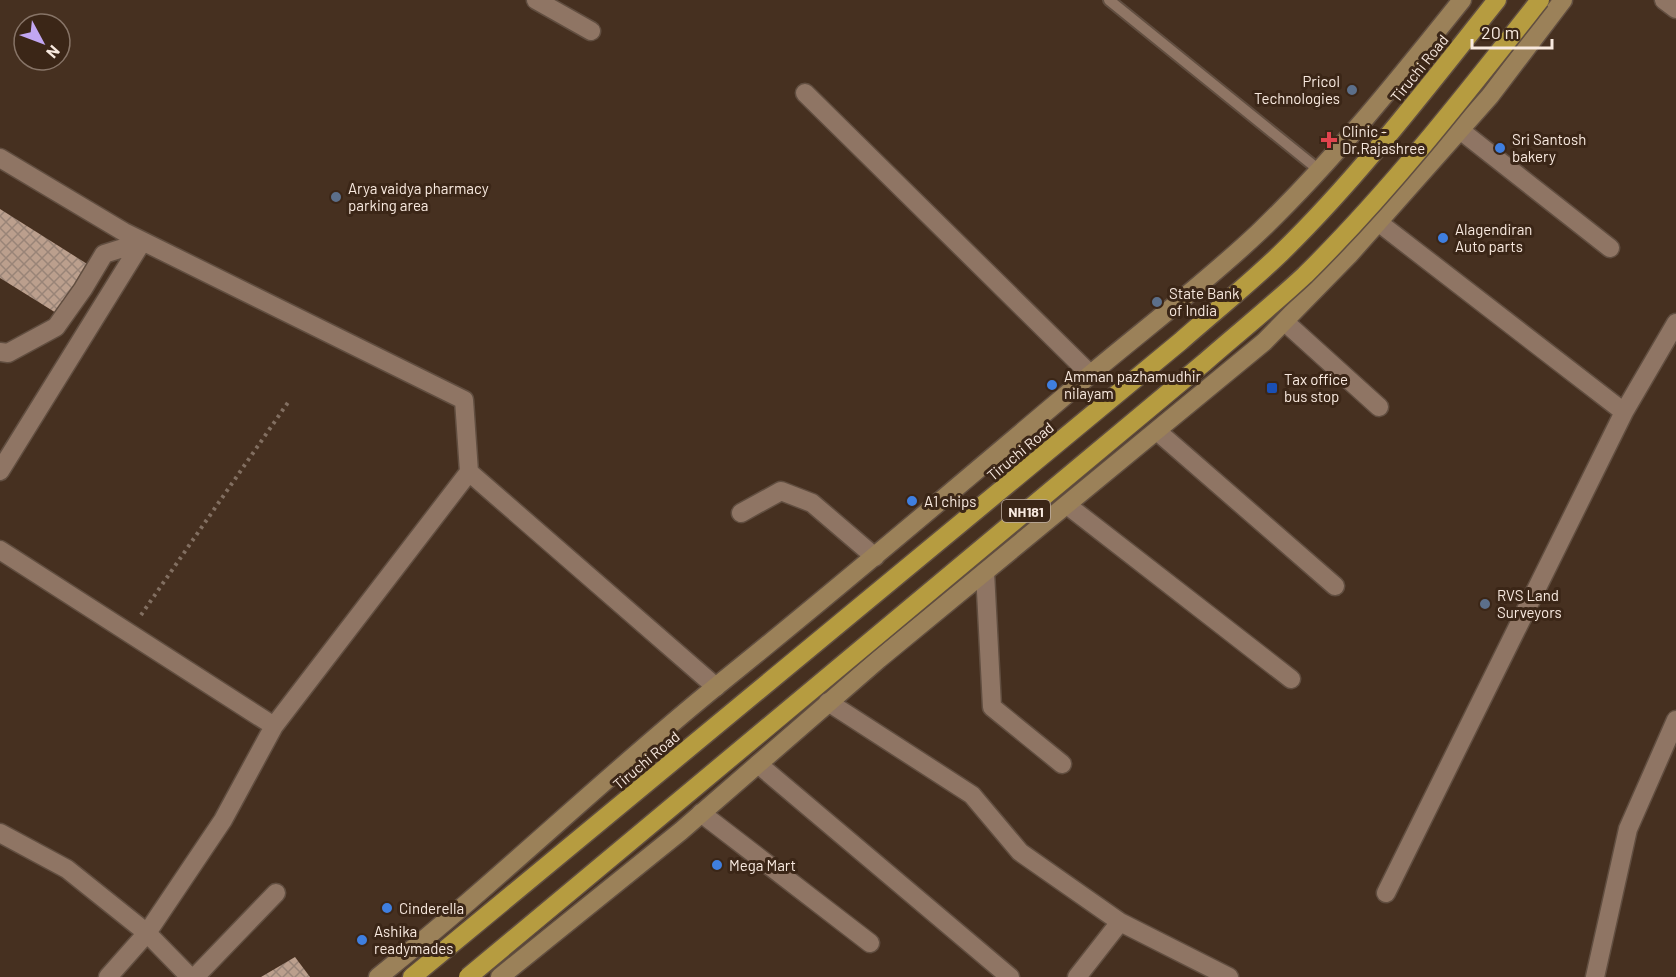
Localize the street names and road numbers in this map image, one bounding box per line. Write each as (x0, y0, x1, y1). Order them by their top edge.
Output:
street label: Tiruchi Road (1386, 31, 1452, 105)
street label: Tiruchi Road (983, 418, 1057, 484)
road number: NH181 (1002, 500, 1050, 522)
street label: Tiruchi Road (609, 727, 683, 793)

